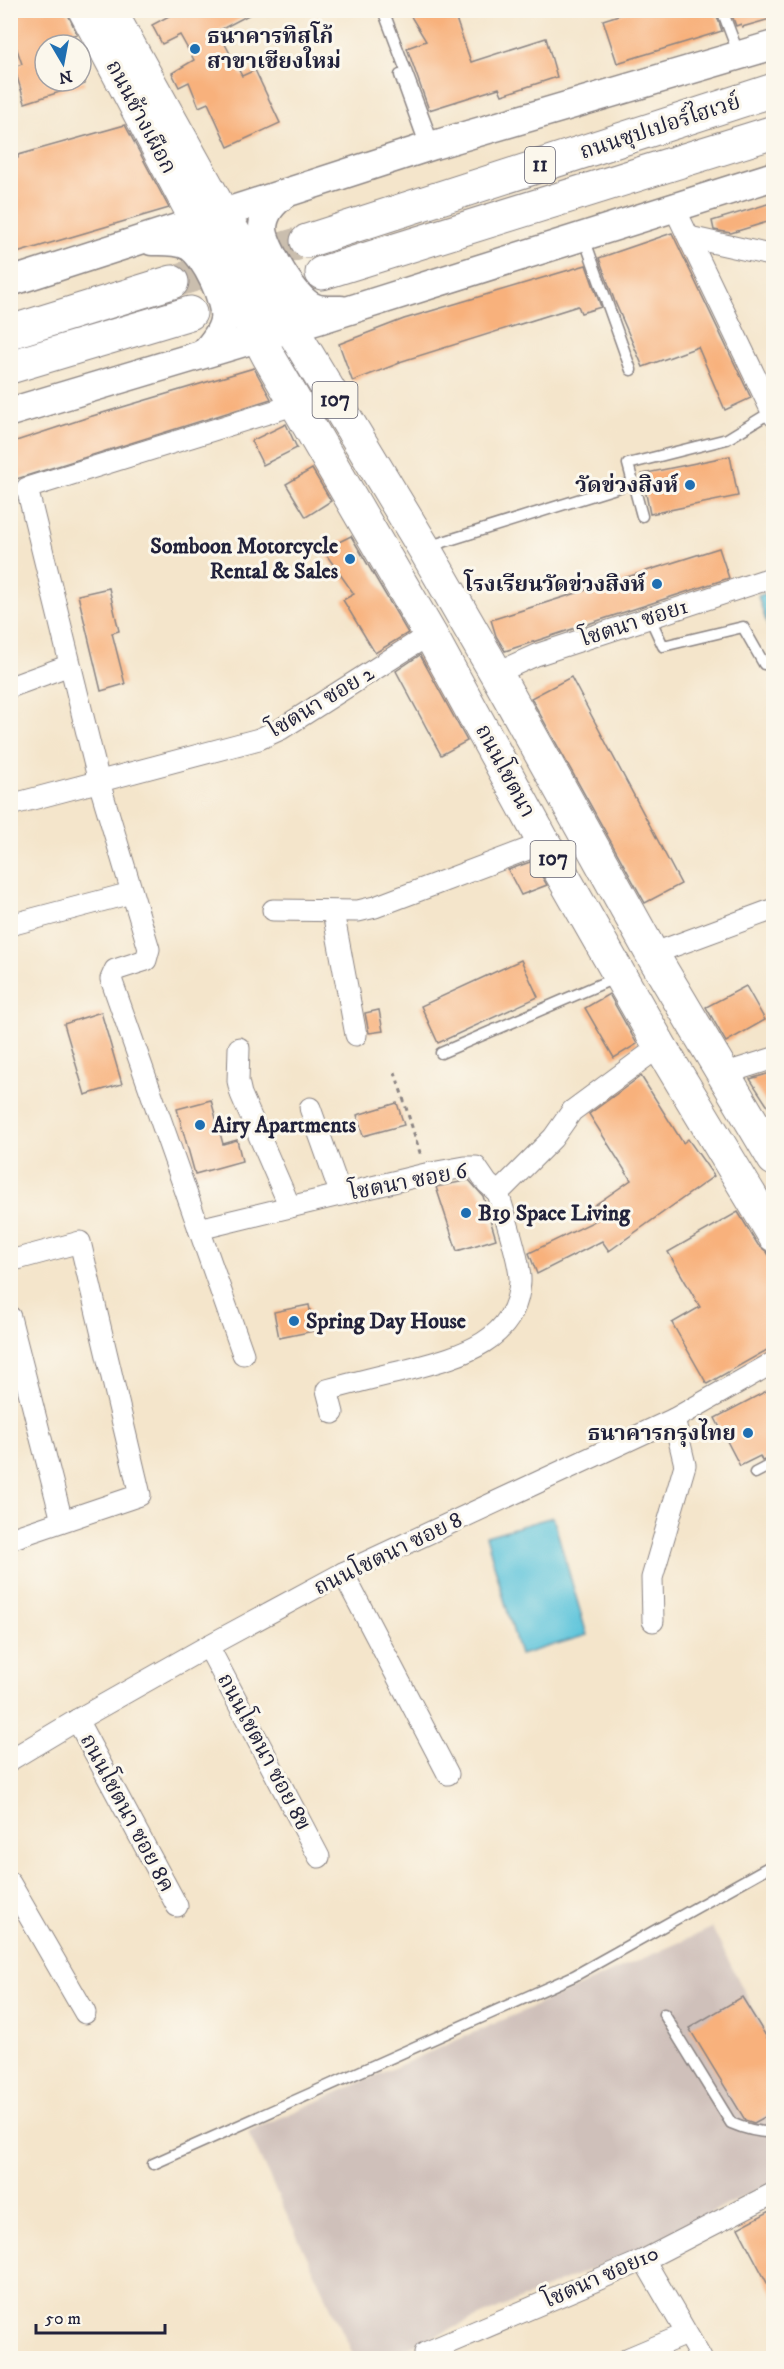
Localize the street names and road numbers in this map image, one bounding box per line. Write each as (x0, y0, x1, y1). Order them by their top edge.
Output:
street label: ถนนช้างเผือก (100, 55, 182, 179)
street label: ถนนซุปเปอร์ไฮเวย์ (576, 86, 744, 166)
road number: 11 (525, 147, 555, 183)
road number: 107 (312, 382, 358, 418)
street label: โชตนา ซอย1 (575, 591, 691, 653)
street label: โชตนา ซอย 2 (261, 658, 379, 745)
street label: ถนนโชตนา (469, 719, 543, 822)
road number: 107 (530, 841, 576, 877)
street label: โชตนา ซอย 6 (345, 1155, 471, 1207)
street label: ถนนโชตนา ซอย 8 (308, 1505, 467, 1602)
street label: ถนนโชตนา ซอย 8ข (211, 1668, 319, 1835)
street label: ถนนโชตนา ซอย 8ค (74, 1728, 182, 1897)
street label: โชตนา ซอย10 (537, 2238, 663, 2315)

